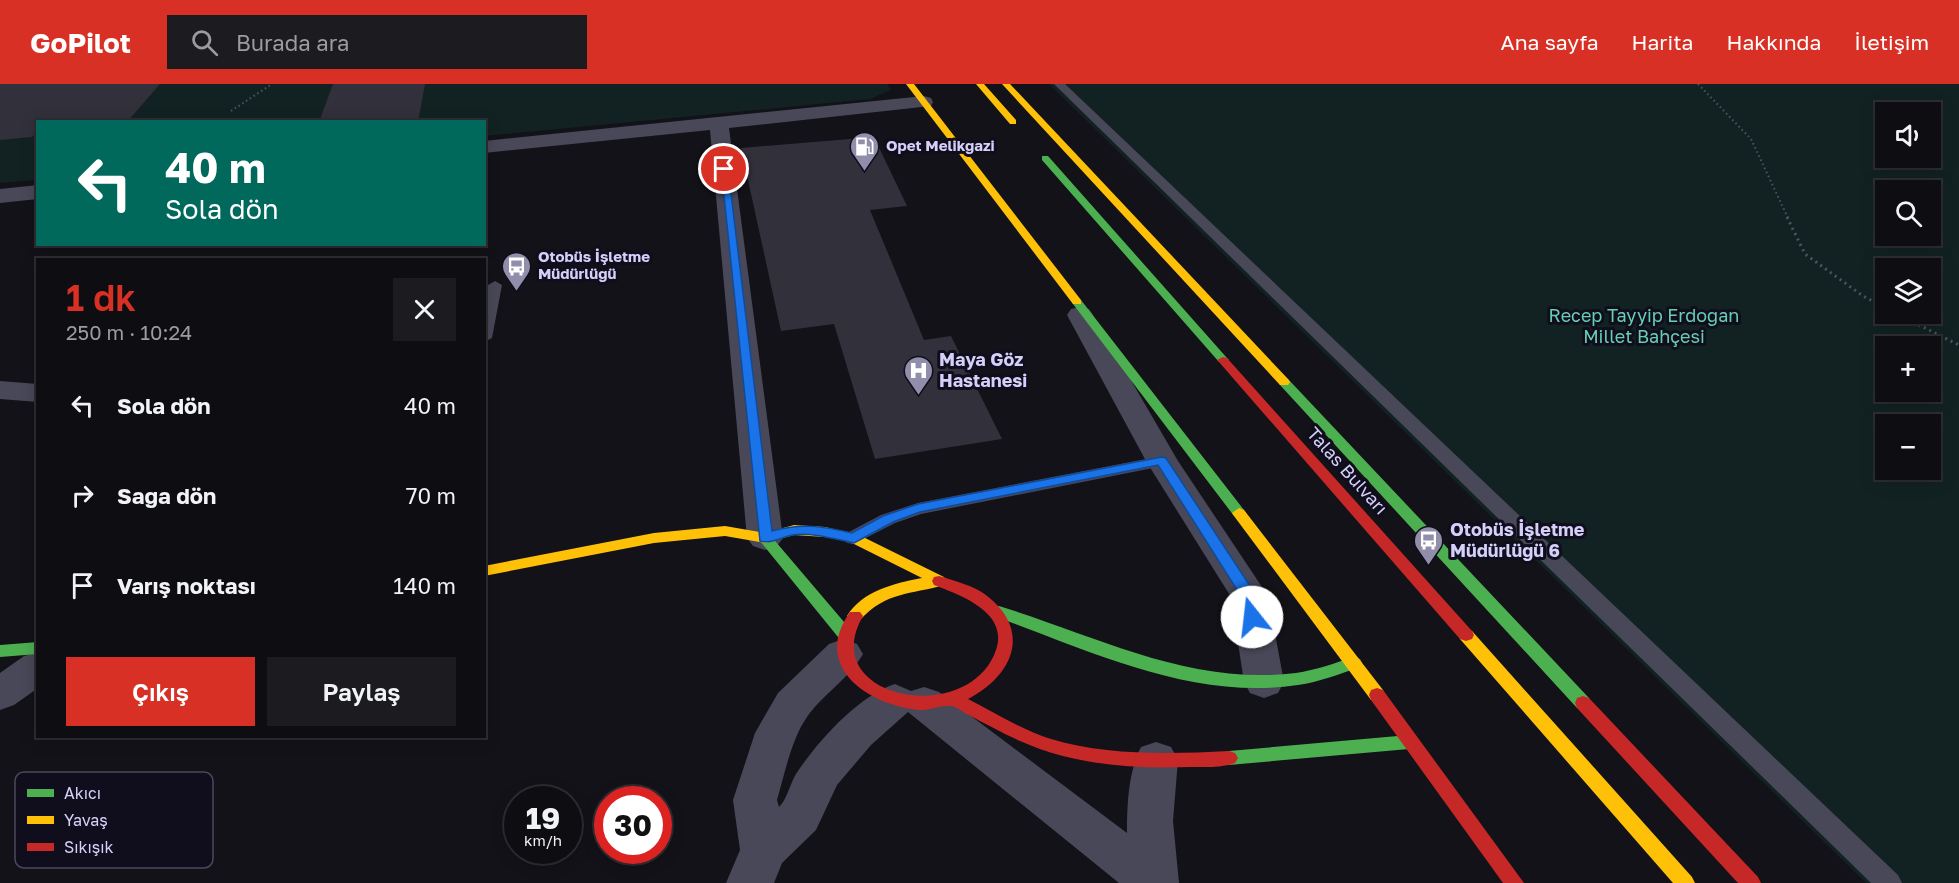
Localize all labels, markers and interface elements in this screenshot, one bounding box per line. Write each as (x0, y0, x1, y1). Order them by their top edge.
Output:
search box (167, 15, 587, 69)
text: GoPilot (30, 26, 131, 59)
icon: search (188, 26, 221, 59)
text: Burada ara (236, 29, 349, 56)
text: Ana sayfa (1501, 29, 1599, 55)
text: Harita (1632, 29, 1693, 55)
text: Hakkında (1726, 29, 1821, 55)
text: İletişim (1854, 29, 1929, 55)
map controls (1875, 102, 1941, 480)
button: sound (1875, 102, 1941, 168)
fuel station icon: Opet Melikgazi (849, 130, 881, 172)
place label: Opet Melikgazi (886, 136, 995, 154)
text: 40 m (165, 142, 266, 192)
pin (698, 143, 749, 194)
icon: left (66, 144, 144, 222)
icon: arrive (707, 152, 740, 185)
button: search (1875, 180, 1941, 246)
text: Sola dön (165, 193, 279, 225)
place label: Otobüs İşletme Müdürlüğü (538, 247, 650, 282)
bus stop icon: Otobüs İşletme Müdürlüğü (501, 250, 533, 292)
button: layers (1875, 258, 1941, 324)
text: 1 dk (66, 276, 136, 319)
button: close (393, 278, 456, 341)
park label: Recep Tayyip Erdoğan Millet Bahçesi (1549, 304, 1739, 347)
text: 250 m · 10:24 (66, 320, 192, 344)
button: + (1875, 336, 1941, 402)
place label: Maya Göz Hastanesi (939, 348, 1027, 391)
hospital icon: Maya Göz Hastanesi (902, 354, 934, 396)
icon: left (66, 389, 99, 422)
text: Sola dön (117, 392, 211, 419)
text: 40 m (404, 392, 456, 419)
button: − (1875, 414, 1941, 480)
street label: Talas Bulvarı (1303, 422, 1393, 518)
icon: right (66, 479, 99, 512)
text: Sağa dön (117, 482, 216, 509)
text: 70 m (406, 482, 456, 509)
place label: Otobüs İşletme Müdürlüğü 6 (1450, 518, 1585, 561)
bus stop icon: Otobüs İşletme Müdürlüğü 6 (1413, 524, 1445, 566)
icon: arrive (66, 569, 99, 602)
text: Varış noktası (117, 572, 256, 599)
text: 140 m (393, 572, 456, 599)
position arrow (1220, 585, 1284, 649)
button: Çıkış (66, 657, 255, 726)
button: Paylaş (267, 657, 456, 726)
legend (15, 772, 213, 868)
text: Akıcı (64, 783, 101, 803)
speed limit sign: 30 (594, 786, 672, 864)
text: 19 (526, 800, 560, 836)
text: Yavaş (64, 810, 108, 830)
text: km/h (524, 831, 562, 849)
text: Sıkışık (64, 837, 114, 857)

